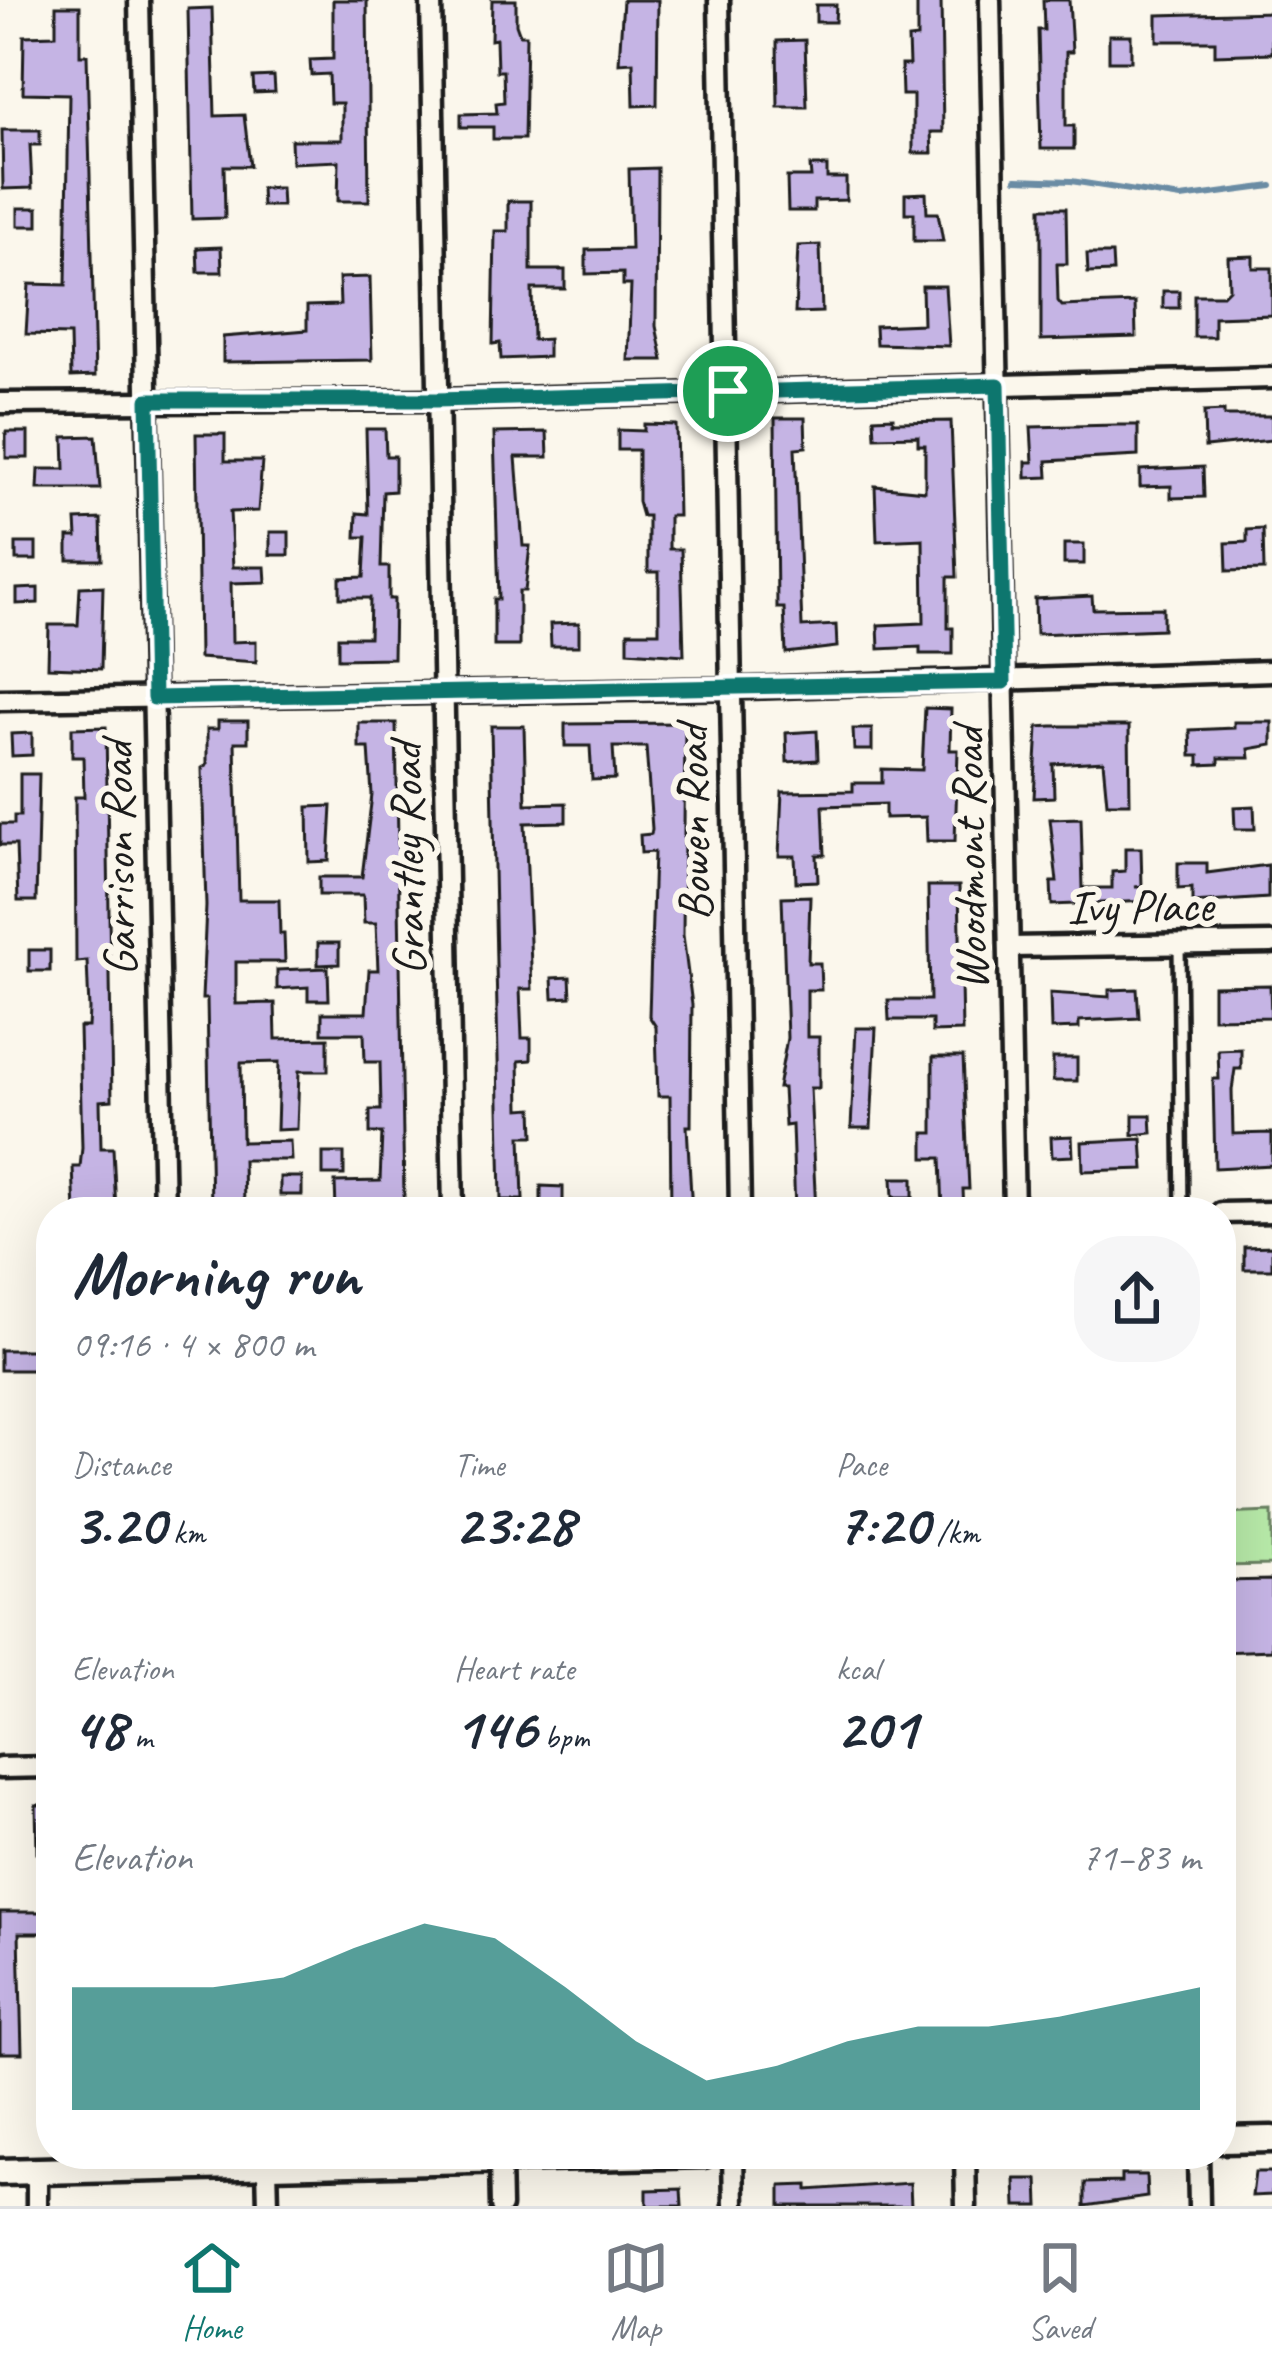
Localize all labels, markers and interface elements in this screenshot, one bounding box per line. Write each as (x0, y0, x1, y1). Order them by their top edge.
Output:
pin (677, 340, 779, 442)
icon: arrive (695, 358, 761, 424)
street label: Bowen Road (661, 718, 725, 921)
street label: Woodmont Road (937, 720, 1001, 991)
street label: Garrison Road (86, 734, 150, 977)
street label: Grantley Road (375, 736, 439, 976)
street label: Ivy Place (1066, 875, 1217, 937)
text: Morning run (72, 1233, 360, 1316)
button: share (1074, 1236, 1200, 1362)
text: 09:16 · 4 × 800 m (72, 1320, 314, 1369)
text: Distance (72, 1444, 170, 1486)
text: Time (454, 1444, 505, 1486)
text: Pace (836, 1444, 887, 1486)
text: 3.20 (72, 1486, 165, 1562)
text: 23:28 (454, 1486, 574, 1562)
text: 7:20 (836, 1486, 929, 1562)
text: km (165, 1512, 205, 1554)
text: /km (929, 1512, 980, 1554)
text: Elevation (72, 1648, 174, 1690)
text: Heart rate (454, 1648, 574, 1690)
text: kcal (836, 1648, 880, 1690)
text: 48 (72, 1690, 126, 1766)
text: 146 (454, 1690, 536, 1766)
text: 201 (836, 1690, 917, 1766)
text: m (126, 1716, 152, 1758)
text: bpm (536, 1716, 590, 1758)
text: Elevation (72, 1833, 192, 1882)
text: 71–83 m (1081, 1833, 1200, 1882)
tab: Home (179, 2235, 245, 2349)
tab: Map (603, 2235, 669, 2349)
tab: Saved (1027, 2235, 1093, 2349)

